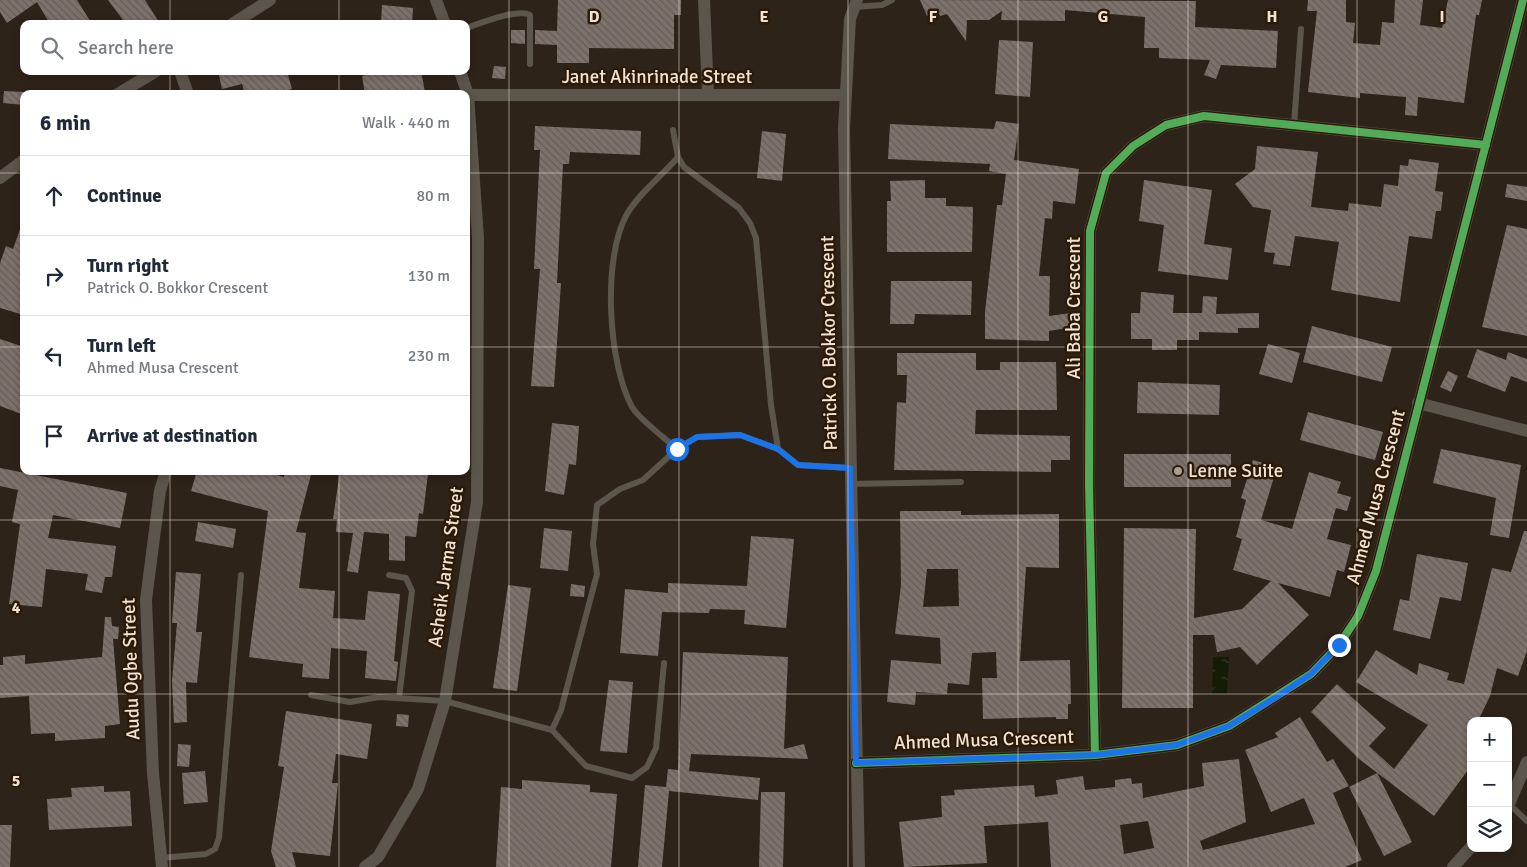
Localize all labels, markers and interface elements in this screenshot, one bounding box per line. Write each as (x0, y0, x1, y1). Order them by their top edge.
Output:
text: D (589, 7, 600, 27)
text: E (759, 7, 769, 27)
text: F (929, 7, 938, 27)
text: G (1098, 7, 1108, 27)
text: H (1267, 7, 1277, 27)
text: I (1439, 7, 1445, 27)
search box (20, 20, 470, 75)
icon: search (38, 34, 66, 62)
text: Search here (78, 36, 174, 60)
street label: Janet Akinrinade Street (562, 65, 753, 89)
text: 6 min (40, 110, 91, 136)
text: Walk · 440 m (362, 113, 450, 133)
icon: ahead (40, 182, 68, 210)
text: Continue (87, 184, 162, 208)
text: 80 m (416, 186, 450, 206)
street label: Patrick O. Bokkor Crescent (815, 235, 843, 451)
street label: Ali Baba Crescent (1062, 236, 1086, 379)
text: Turn right (87, 254, 169, 278)
icon: right (40, 262, 68, 290)
text: 130 m (408, 266, 450, 286)
text: Patrick O. Bokkor Crescent (87, 278, 268, 298)
text: Turn left (87, 334, 156, 358)
icon: left (40, 342, 68, 370)
text: 230 m (408, 346, 450, 366)
text: Ahmed Musa Crescent (87, 358, 239, 378)
street label: Ahmed Musa Crescent (1341, 407, 1411, 587)
icon: arrive (40, 422, 68, 450)
text: Arrive at destination (87, 424, 258, 448)
route start (666, 438, 689, 461)
place label: Lenne Suite (1188, 459, 1283, 483)
marker: Lenne Suite (1172, 465, 1184, 477)
street label: Asheik Jarma Street (423, 485, 469, 649)
street label: Audu Ogbe Street (117, 597, 145, 740)
text: 4 (12, 598, 21, 618)
route end (1328, 634, 1351, 657)
map controls (1467, 717, 1512, 852)
button: + (1467, 717, 1512, 762)
street label: Ahmed Musa Crescent (894, 725, 1075, 755)
button: − (1467, 762, 1512, 807)
text: 5 (12, 771, 20, 791)
button: layers (1467, 807, 1512, 852)

